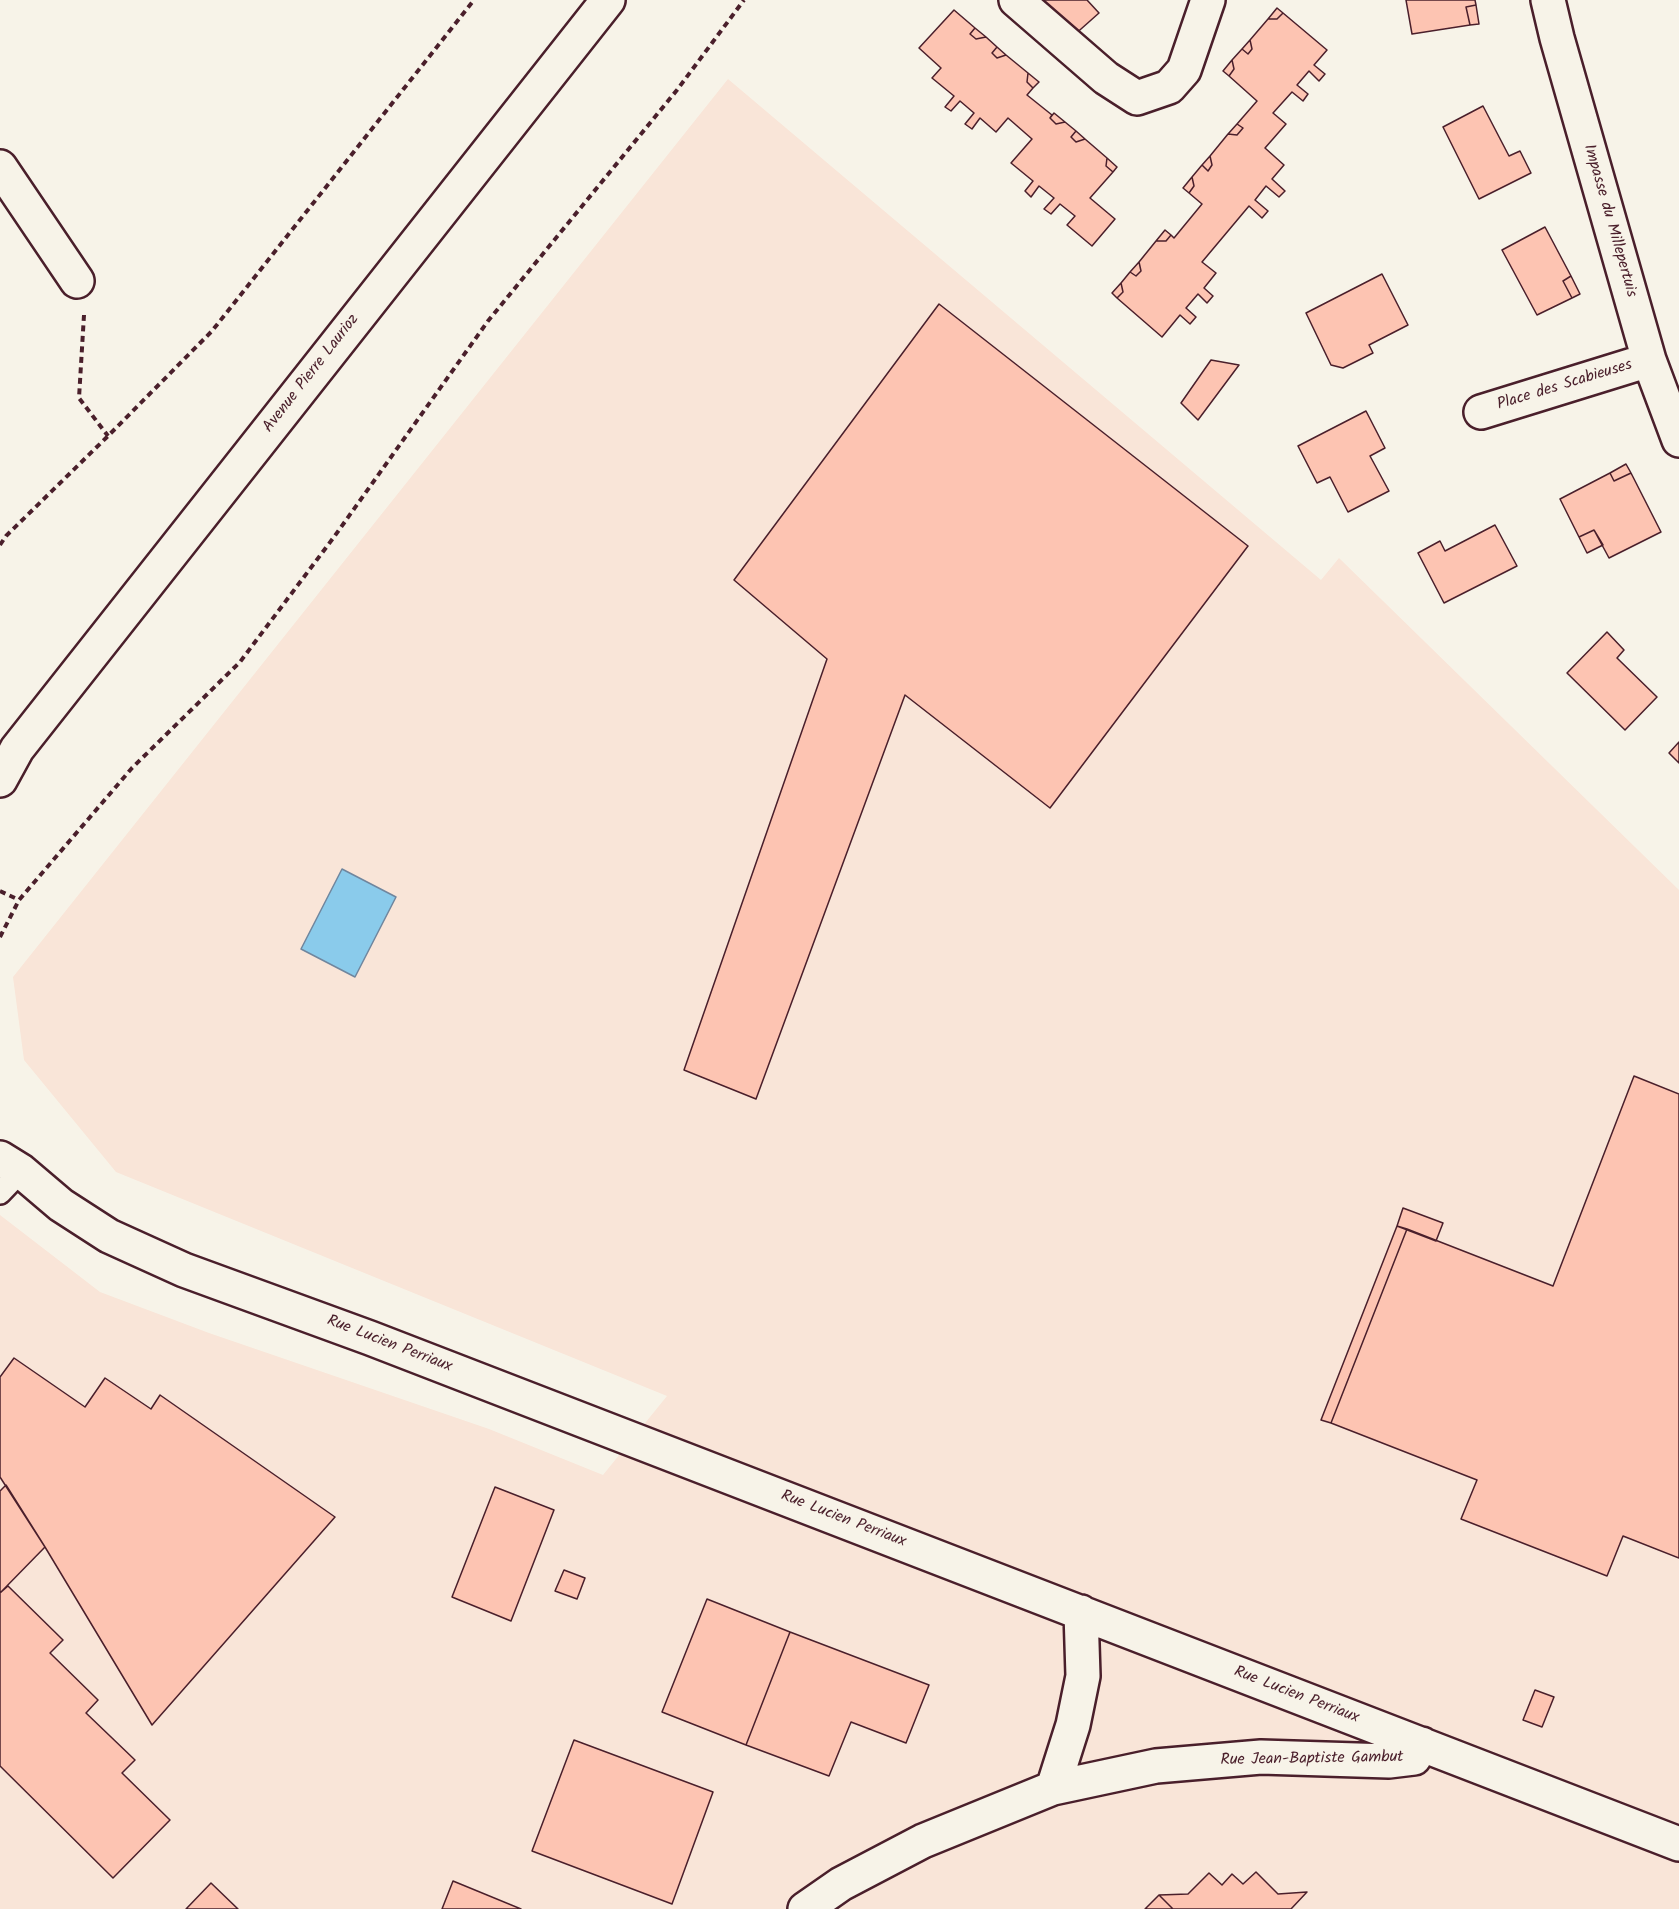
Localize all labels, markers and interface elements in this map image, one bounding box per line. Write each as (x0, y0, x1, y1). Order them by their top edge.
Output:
street label: Impasse du Millepertuis (1578, 142, 1640, 300)
street label: Avenue Pierre Laurioz (260, 311, 364, 437)
street label: Place des Scabieuses (1495, 356, 1635, 416)
street label: Rue Lucien Perriaux (324, 1312, 454, 1378)
street label: Rue Lucien Perriaux (778, 1487, 908, 1553)
street label: Rue Lucien Perriaux (1231, 1663, 1361, 1729)
street label: Rue Jean-Baptiste Gambut (1220, 1749, 1404, 1771)

